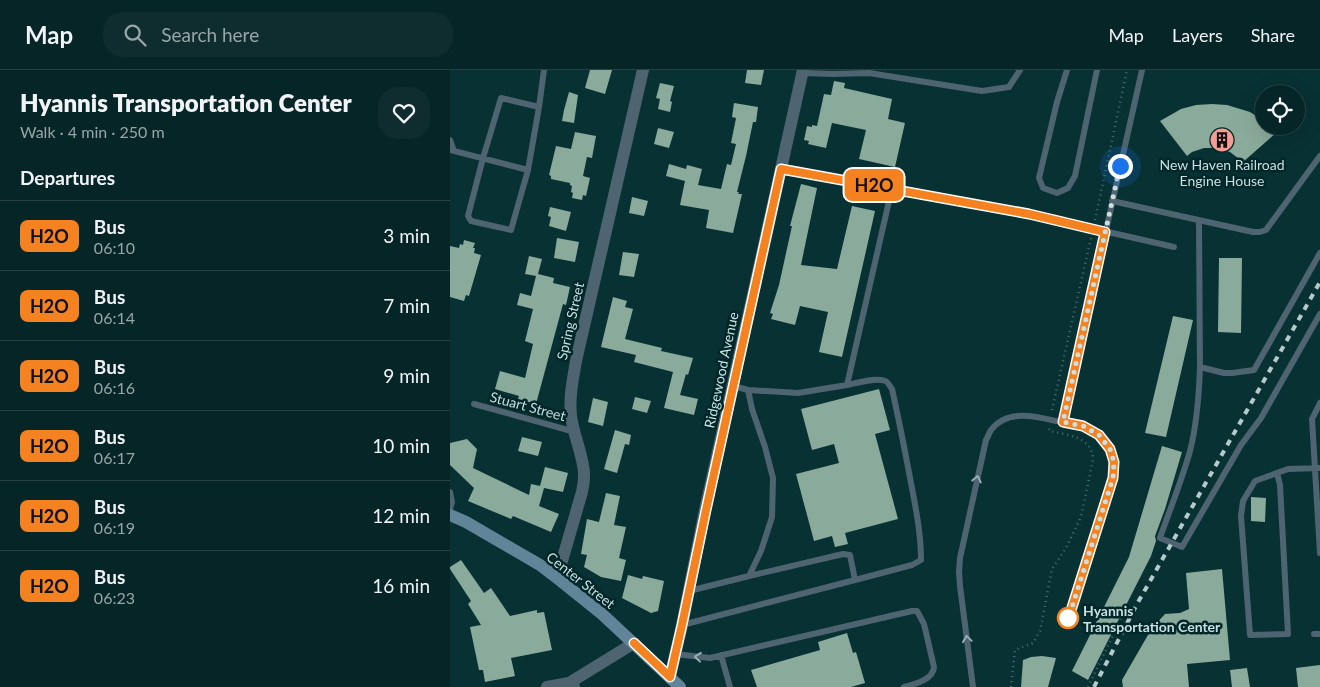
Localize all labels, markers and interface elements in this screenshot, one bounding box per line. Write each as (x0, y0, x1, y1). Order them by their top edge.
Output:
search box (103, 12, 453, 57)
text: Map (25, 20, 73, 49)
icon: search (121, 21, 149, 49)
text: Search here (161, 23, 259, 46)
text: Map (1108, 24, 1144, 46)
text: Layers (1172, 24, 1223, 46)
text: Share (1251, 24, 1295, 46)
map controls (1255, 85, 1305, 135)
button: locate (1255, 85, 1305, 135)
button: heart (378, 87, 430, 139)
text: Hyannis Transportation Center (20, 88, 352, 117)
text: Walk · 4 min · 250 m (20, 122, 165, 141)
building icon: New Haven Railroad Engine House (1209, 127, 1235, 153)
your location (1108, 154, 1133, 179)
place label: New Haven Railroad Engine House (1159, 156, 1285, 189)
text: Departures (20, 166, 115, 189)
line badge: H2O (845, 169, 903, 201)
text: H2O (855, 174, 893, 196)
text: Bus (94, 215, 125, 238)
text: 3 min (383, 224, 430, 247)
text: H2O (30, 225, 69, 247)
text: 06:10 (94, 238, 135, 257)
street label: Spring Street (553, 280, 587, 362)
text: Bus (94, 285, 125, 308)
text: 7 min (383, 294, 430, 317)
text: H2O (30, 295, 69, 317)
text: 06:14 (94, 308, 135, 327)
street label: Ridgewood Avenue (700, 310, 742, 430)
text: Bus (94, 355, 125, 378)
text: 9 min (383, 364, 430, 387)
text: H2O (30, 365, 69, 387)
text: 06:16 (94, 378, 135, 397)
street label: Stuart Street (488, 388, 568, 424)
text: Bus (94, 425, 125, 448)
text: 10 min (372, 434, 430, 457)
text: H2O (30, 435, 69, 457)
text: 06:17 (94, 448, 135, 467)
one-way arrow (972, 474, 982, 483)
text: Bus (94, 495, 125, 518)
text: 12 min (372, 504, 430, 527)
text: H2O (30, 505, 69, 527)
text: 06:19 (94, 518, 135, 537)
street label: Center Street (543, 548, 619, 612)
text: Bus (94, 565, 125, 588)
text: 16 min (372, 574, 430, 597)
text: H2O (30, 575, 69, 597)
text: 06:23 (94, 588, 135, 607)
place label: Hyannis Transportation Center (1083, 602, 1221, 635)
marker: Hyannis Transportation Center (1057, 607, 1079, 629)
one-way arrow (962, 634, 973, 642)
one-way arrow (694, 651, 702, 662)

